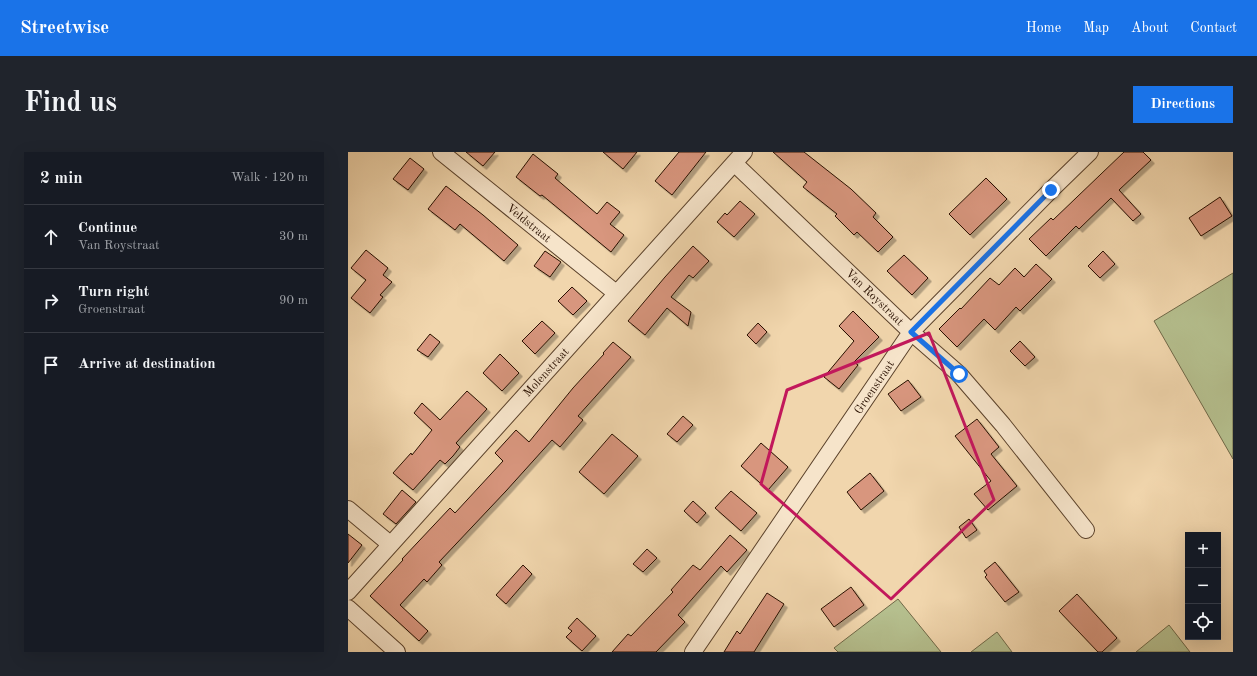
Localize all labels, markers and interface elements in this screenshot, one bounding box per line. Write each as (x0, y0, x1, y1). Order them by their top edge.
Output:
text: Streetwise (20, 19, 109, 38)
text: Home (1026, 21, 1061, 35)
text: Map (1083, 21, 1109, 35)
text: About (1131, 21, 1168, 35)
text: Contact (1190, 21, 1237, 35)
button: Directions (1133, 86, 1233, 123)
text: Find us (24, 90, 117, 118)
text: 2 min (40, 170, 83, 187)
text: Walk · 120 m (231, 171, 308, 184)
route end (1042, 181, 1060, 199)
street label: Veldstraat (504, 202, 553, 245)
text: Continue (78, 221, 137, 236)
icon: ahead (40, 226, 62, 248)
text: 30 m (279, 230, 308, 243)
text: Van Roystraat (78, 239, 160, 252)
street label: Van Roystraat (843, 267, 906, 328)
text: Turn right (78, 285, 149, 300)
icon: right (40, 290, 62, 312)
text: 90 m (279, 294, 308, 307)
text: Groenstraat (78, 303, 145, 316)
street label: Molenstraat (522, 346, 572, 400)
icon: arrive (40, 354, 62, 376)
text: Arrive at destination (78, 357, 216, 372)
street label: Groenstraat (853, 359, 897, 417)
route start (950, 365, 968, 383)
map controls (1185, 532, 1221, 640)
button: + (1185, 532, 1221, 568)
button: − (1185, 568, 1221, 604)
button: locate (1185, 604, 1221, 640)

